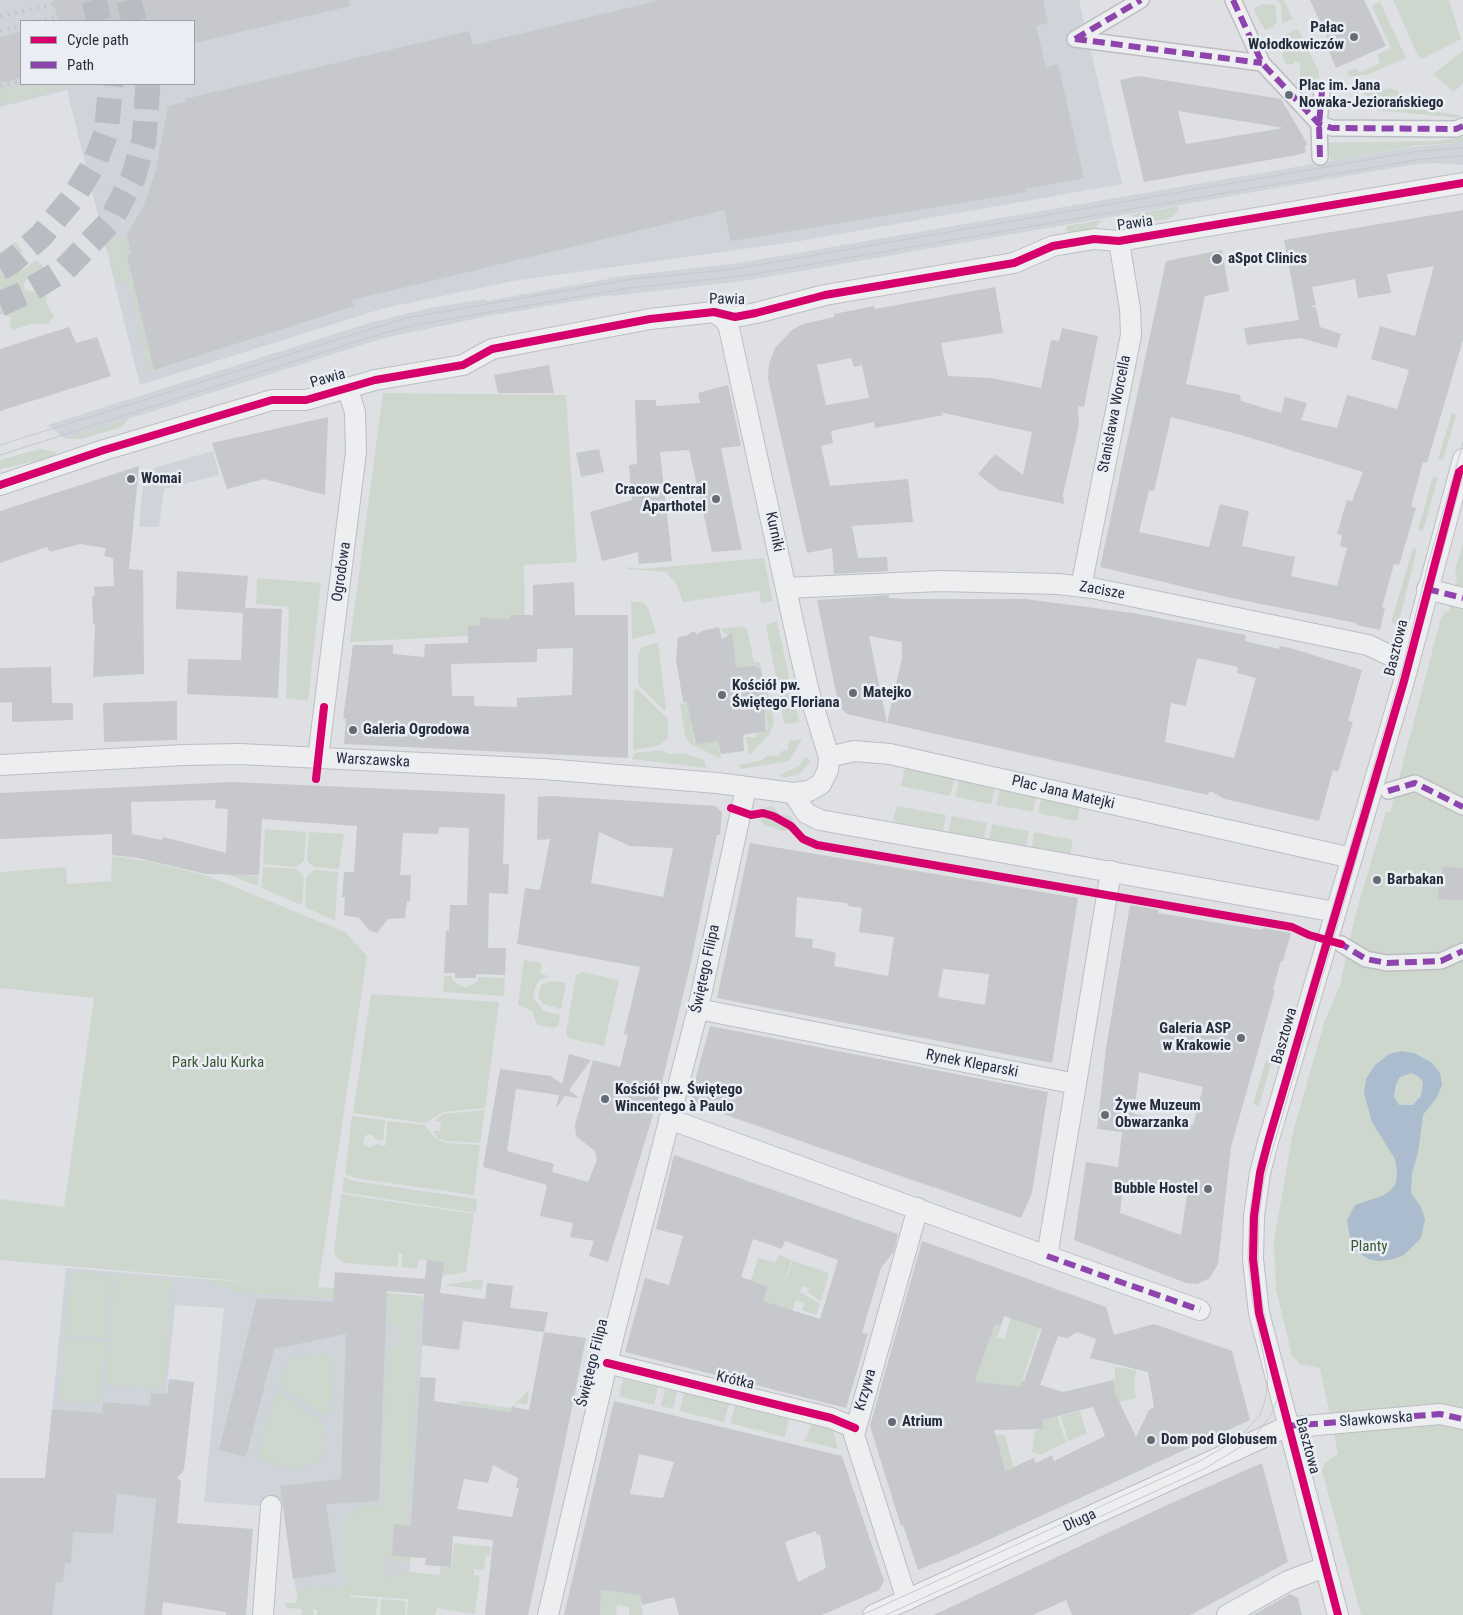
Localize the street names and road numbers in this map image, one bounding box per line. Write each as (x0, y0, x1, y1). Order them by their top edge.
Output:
street label: Pawia (1116, 213, 1154, 235)
street label: Pawia (709, 291, 745, 309)
street label: Stanisława Worcella (1095, 354, 1135, 474)
street label: Pawia (308, 365, 348, 393)
street label: Kurniki (761, 510, 787, 554)
street label: Ogrodowa (329, 541, 355, 603)
street label: Zacisze (1078, 578, 1126, 604)
street label: Basztowa (1381, 618, 1413, 678)
street label: Warszawska (336, 750, 410, 772)
street label: Plac Jana Matejki (1010, 772, 1116, 814)
street label: Świętego Filipa (688, 923, 724, 1015)
street label: Basztowa (1268, 1006, 1302, 1066)
street label: Rynek Kleparski (924, 1046, 1020, 1082)
street label: Świętego Filipa (573, 1317, 613, 1409)
street label: Krzywa (851, 1367, 881, 1413)
street label: Krótka (714, 1368, 756, 1394)
street label: Sławkowska (1339, 1408, 1413, 1432)
street label: Basztowa (1291, 1416, 1323, 1476)
street label: Długa (1061, 1506, 1099, 1536)

